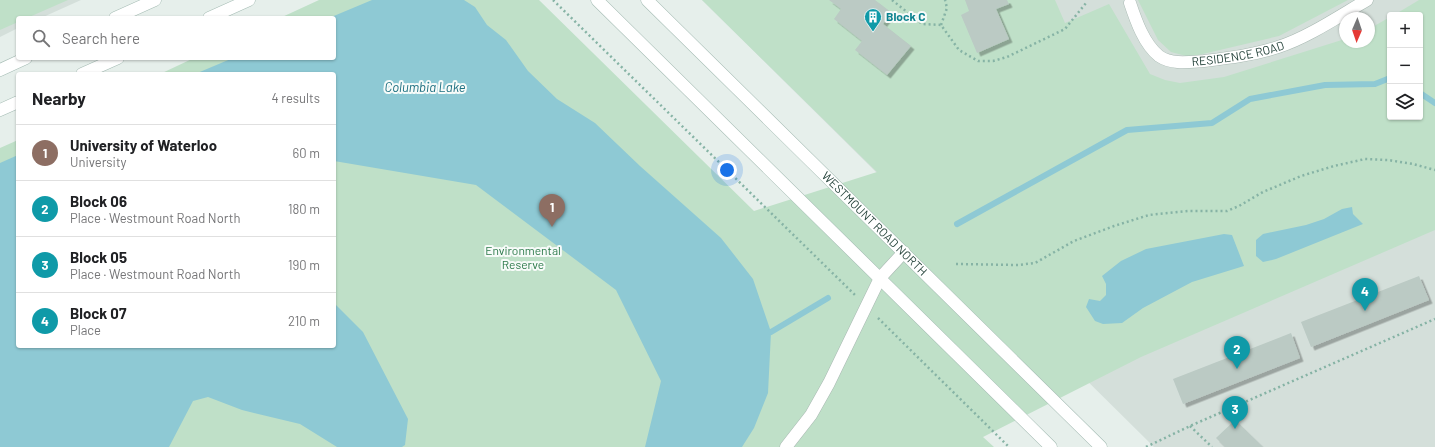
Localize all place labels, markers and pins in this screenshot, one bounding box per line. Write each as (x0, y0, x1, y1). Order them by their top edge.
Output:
building icon: Block C (863, 7, 883, 32)
place label: Block C (886, 9, 926, 23)
pin: 1 (539, 194, 565, 227)
pin: 4 (1352, 278, 1378, 311)
pin: 2 (1224, 336, 1250, 369)
pin: 3 (1222, 396, 1248, 429)

